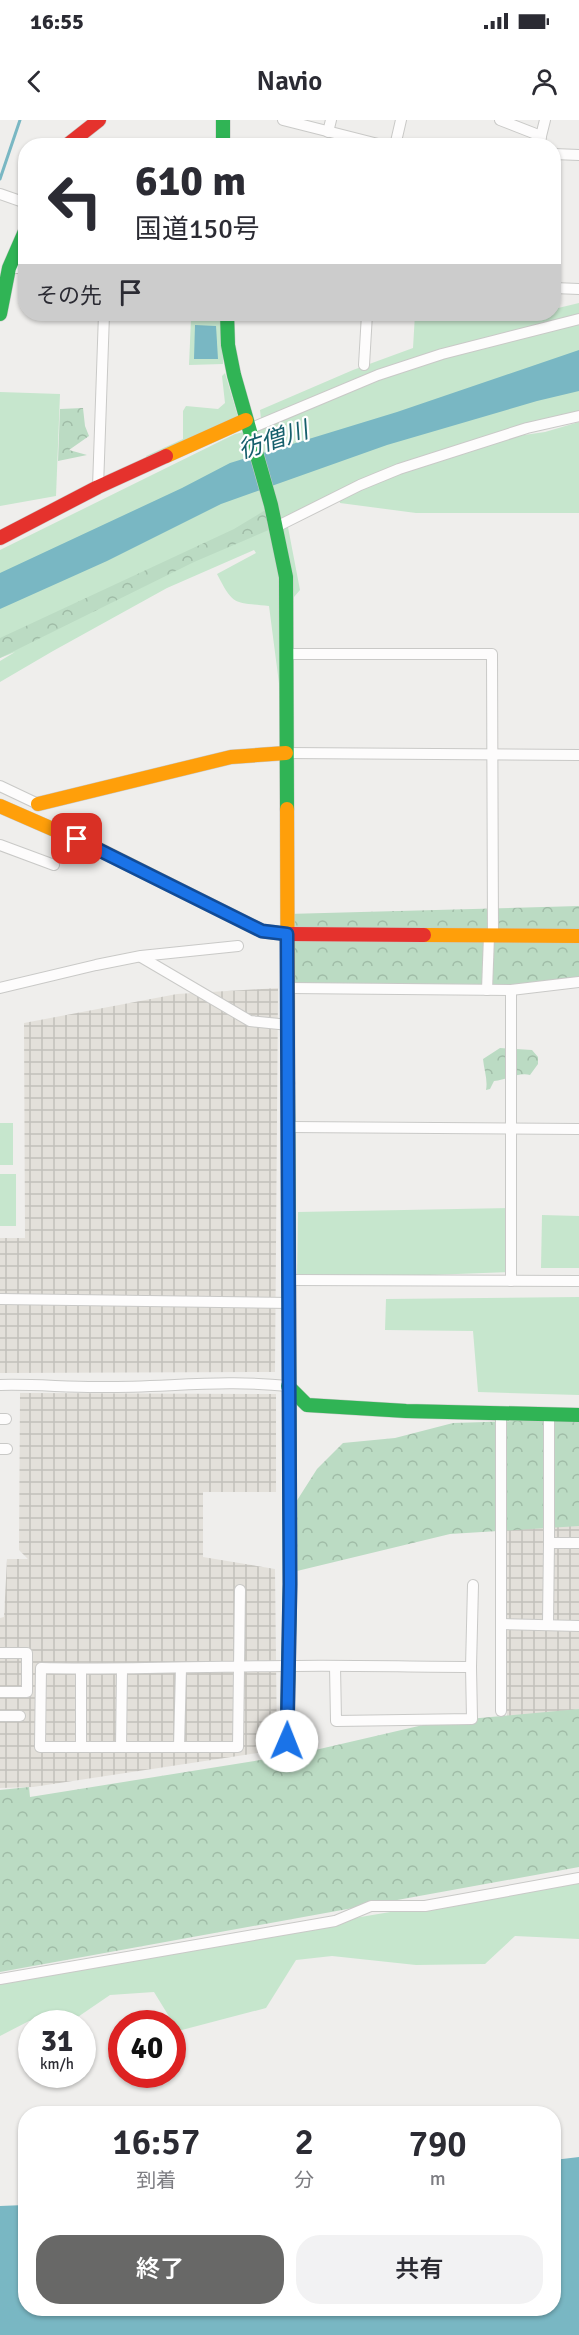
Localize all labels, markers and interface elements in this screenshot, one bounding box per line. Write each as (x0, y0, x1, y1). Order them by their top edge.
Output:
text: 16:55 (30, 8, 84, 35)
icon: back (18, 65, 51, 98)
text: Navio (257, 65, 322, 98)
icon: person (528, 65, 561, 98)
text: 610 m (135, 156, 246, 207)
icon: left (36, 162, 114, 240)
text: 国道150号 (135, 213, 260, 246)
icon: arrive (114, 276, 147, 309)
text: その先 (36, 282, 102, 309)
water label: 彷僧川 (234, 414, 315, 465)
pin (51, 813, 102, 864)
icon: arrive (60, 822, 93, 855)
position arrow (255, 1709, 319, 1773)
speed limit sign: 40 (108, 2010, 186, 2088)
text: 31 (41, 2023, 73, 2060)
text: km/h (40, 2055, 74, 2073)
text: 16:57 (112, 2120, 200, 2165)
text: 2 (295, 2120, 314, 2165)
text: 790 (408, 2122, 467, 2167)
text: m (430, 2166, 446, 2191)
text: 到着 (136, 2168, 176, 2193)
text: 分 (294, 2168, 314, 2193)
button: 終了 (36, 2235, 284, 2304)
button: 共有 (296, 2235, 543, 2304)

